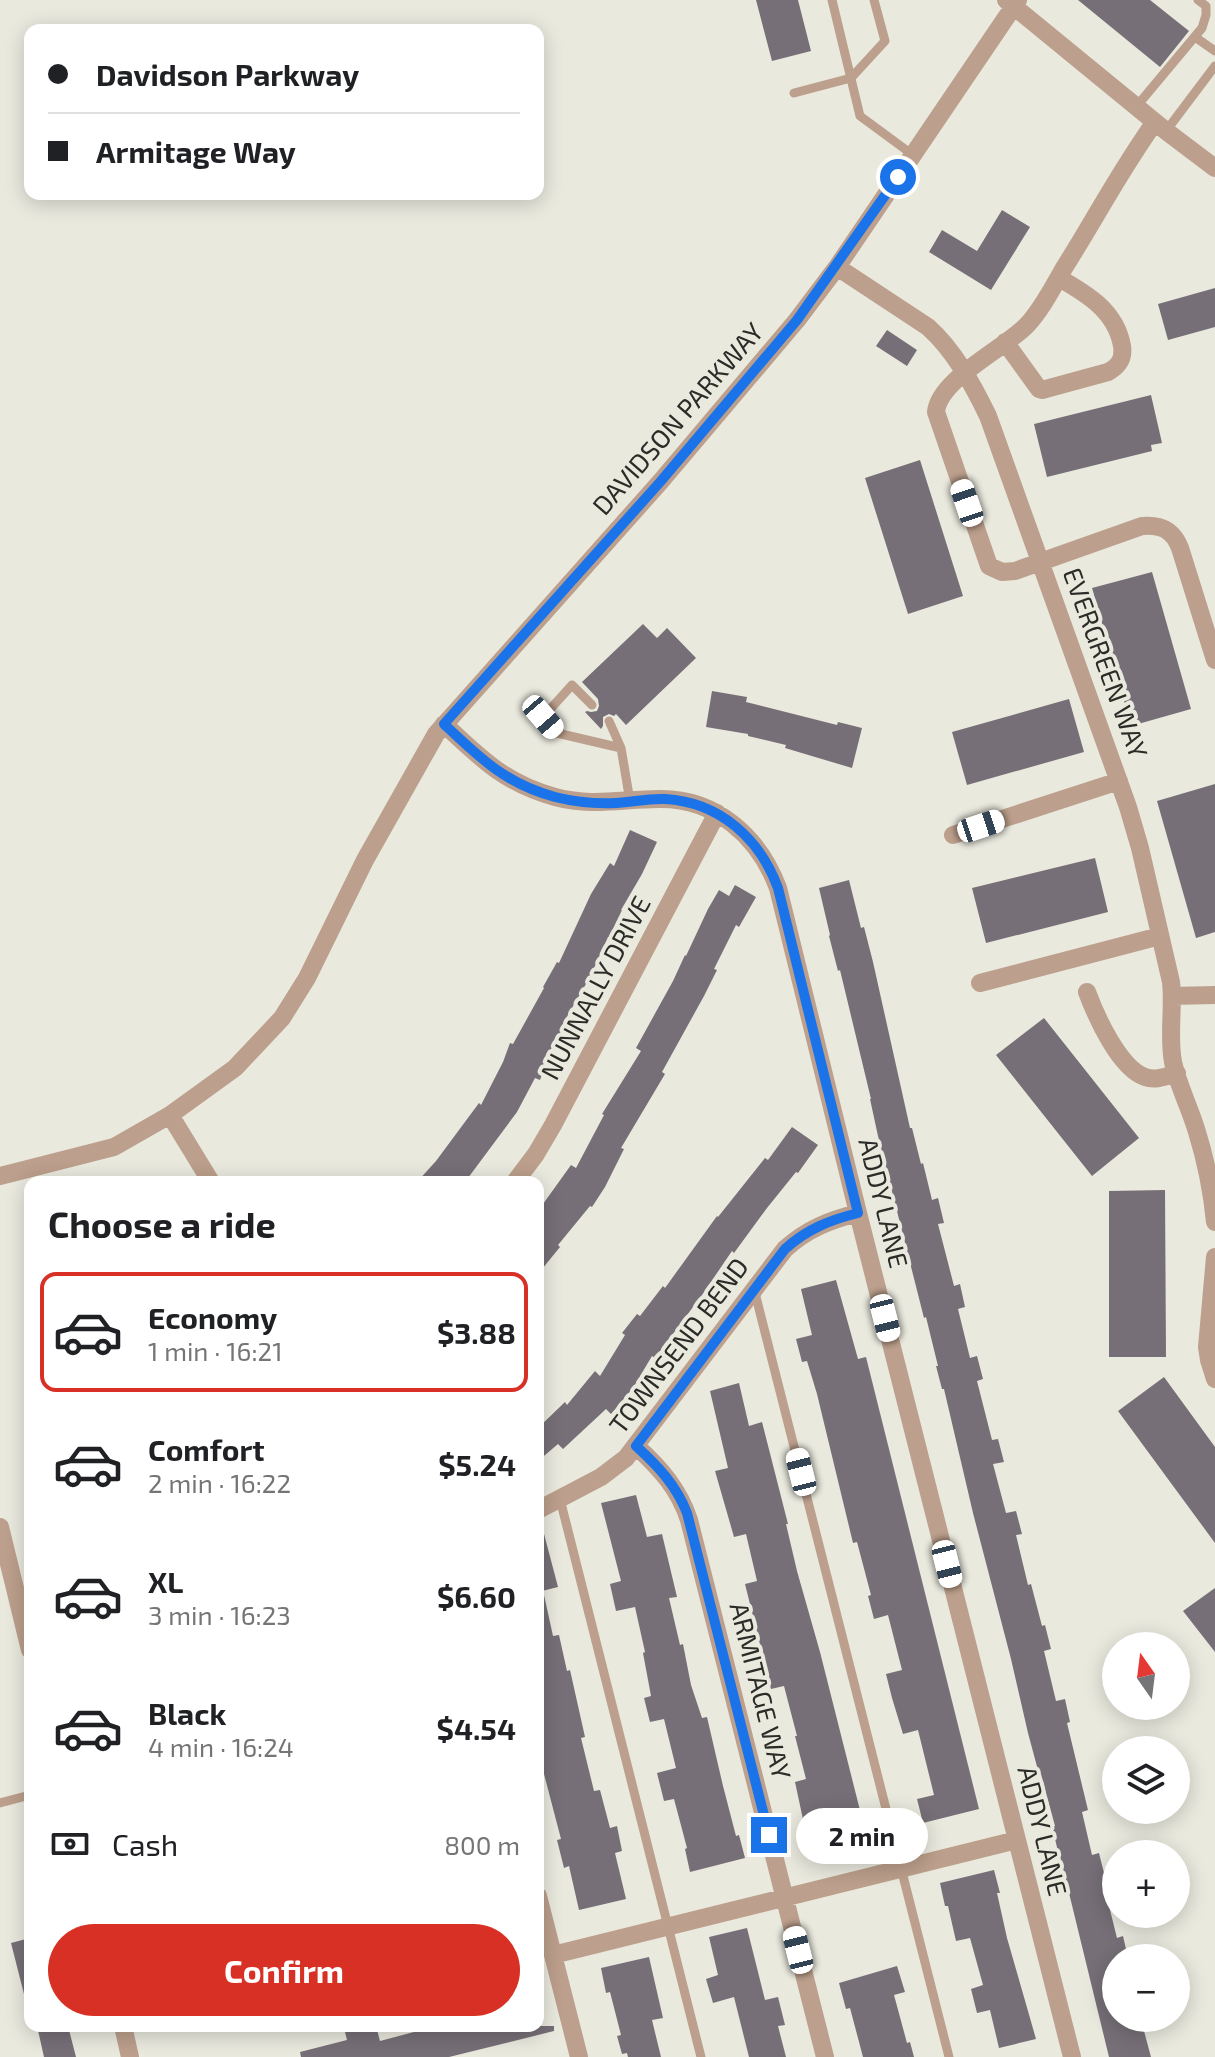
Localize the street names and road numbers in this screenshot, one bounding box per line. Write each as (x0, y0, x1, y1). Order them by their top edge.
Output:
street label: DAVIDSON PARKWAY (585, 316, 769, 520)
street label: EVERGREEN WAY (1058, 563, 1155, 762)
street label: NUNNALLY DRIVE (533, 890, 656, 1084)
street label: ADDY LANE (853, 1135, 916, 1271)
street label: TOWNSEND BEND (602, 1251, 754, 1439)
street label: ARMITAGE WAY (724, 1599, 798, 1783)
street label: ADDY LANE (1012, 1763, 1075, 1899)

